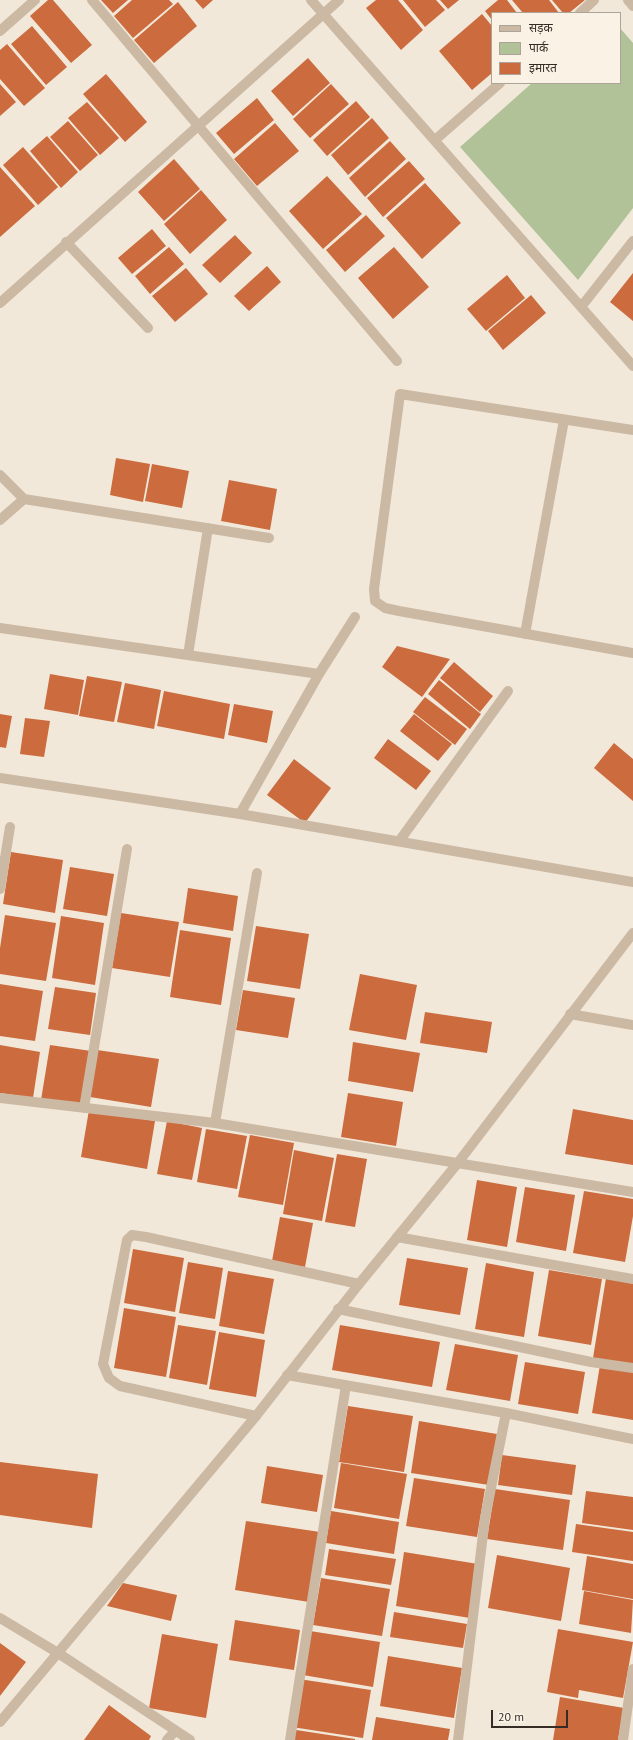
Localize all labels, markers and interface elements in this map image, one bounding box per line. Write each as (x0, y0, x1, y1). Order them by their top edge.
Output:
legend (491, 12, 621, 84)
text: सड़क (529, 20, 553, 35)
text: पार्क (529, 40, 548, 55)
text: इमारत (529, 60, 557, 75)
scale bar (493, 1702, 570, 1728)
text: 20 m (498, 1709, 524, 1724)

